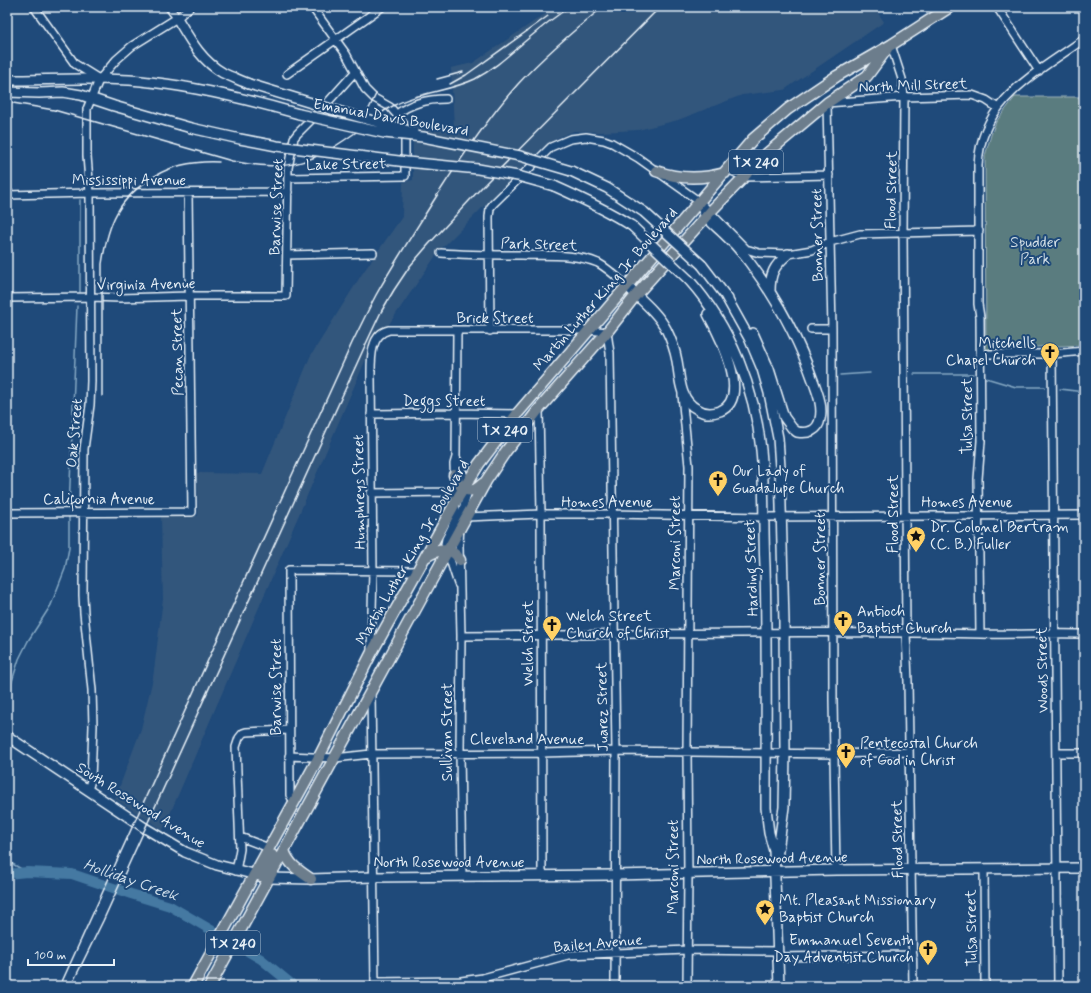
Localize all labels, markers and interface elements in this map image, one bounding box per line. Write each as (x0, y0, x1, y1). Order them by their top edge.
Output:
street label: North Mill Street (858, 74, 968, 98)
street label: Emanual Davis Boulevard (311, 94, 470, 142)
road number: TX 240 (729, 150, 783, 174)
street label: Flood Street (881, 150, 903, 229)
street label: Lake Street (306, 154, 386, 176)
street label: Barwise Street (265, 158, 289, 256)
street label: Mississippi Avenue (72, 171, 186, 191)
street label: Bonner Street (807, 188, 829, 282)
street label: Martin Luther King Jr. Boulevard (529, 204, 682, 376)
park label: Spudder Park (1010, 233, 1060, 270)
street label: Park Street (500, 234, 578, 256)
street label: Virginia Avenue (96, 274, 196, 297)
street label: Pecan Street (167, 308, 189, 396)
street label: Brick Street (457, 309, 534, 329)
place label: Mitchells Chapel Church (946, 334, 1036, 371)
church icon: Mitchells Chapel Church (1039, 341, 1061, 369)
street label: Tulsa Street (958, 377, 978, 455)
street label: Deggs Street (403, 392, 486, 413)
street label: Oak Street (62, 397, 88, 469)
road number: TX 240 (478, 418, 532, 442)
street label: Humphreys Street (349, 434, 371, 550)
street label: Martin Luther King Jr. Boulevard (352, 456, 474, 649)
place label: Our Lady of Guadalupe Church (732, 462, 845, 499)
church icon: Our Lady of Guadalupe Church (707, 469, 729, 497)
street label: Flood Street (884, 475, 904, 553)
street label: California Avenue (43, 490, 155, 512)
street label: Homes Avenue (561, 493, 653, 513)
street label: Homes Avenue (921, 493, 1013, 513)
street label: Marconi Street (666, 495, 686, 590)
street label: Bonner Street (811, 512, 831, 606)
place label: Dr. Colonel Bertram (C. B.) Fuller (930, 518, 1069, 555)
street label: Harding Street (740, 519, 765, 617)
place icon: Dr. Colonel Bertram (C. B.) Fuller (905, 525, 927, 553)
street label: Welch Street (519, 600, 539, 686)
place label: Antioch Baptist Church (857, 602, 953, 639)
place label: Welch Street Church of Christ (566, 607, 670, 644)
church icon: Antioch Baptist Church (832, 609, 854, 637)
church icon: Welch Street Church of Christ (541, 614, 563, 642)
street label: Woods Street (1032, 627, 1054, 713)
street label: Barwise Street (267, 638, 287, 735)
street label: Juarez Street (592, 662, 614, 752)
street label: Sullivan Street (438, 683, 458, 781)
street label: Cleveland Avenue (470, 730, 584, 750)
place label: Pentecostal Church of God in Christ (860, 734, 978, 771)
church icon: Pentecostal Church of God in Christ (835, 741, 857, 769)
street label: South Rosewood Avenue (72, 758, 209, 854)
street label: Flood Street (887, 799, 909, 878)
street label: Marconi Street (664, 819, 684, 914)
street label: North Rosewood Avenue (696, 848, 848, 870)
street label: North Rosewood Avenue (373, 853, 525, 873)
water label: Holliday Creek (80, 854, 182, 907)
street label: Tulsa Street (961, 889, 983, 967)
place label: Mt. Pleasant Missionary Baptist Church (779, 891, 936, 928)
place icon: Mt. Pleasant Missionary Baptist Church (754, 898, 776, 926)
street label: Bailey Avenue (553, 930, 643, 958)
road number: TX 240 (206, 931, 260, 955)
place label: Emmanuel Seventh Day Adventist Church (773, 931, 914, 968)
church icon: Emmanuel Seventh Day Adventist Church (917, 938, 939, 966)
scale bar (28, 941, 114, 967)
text: 100 m (34, 948, 66, 964)

